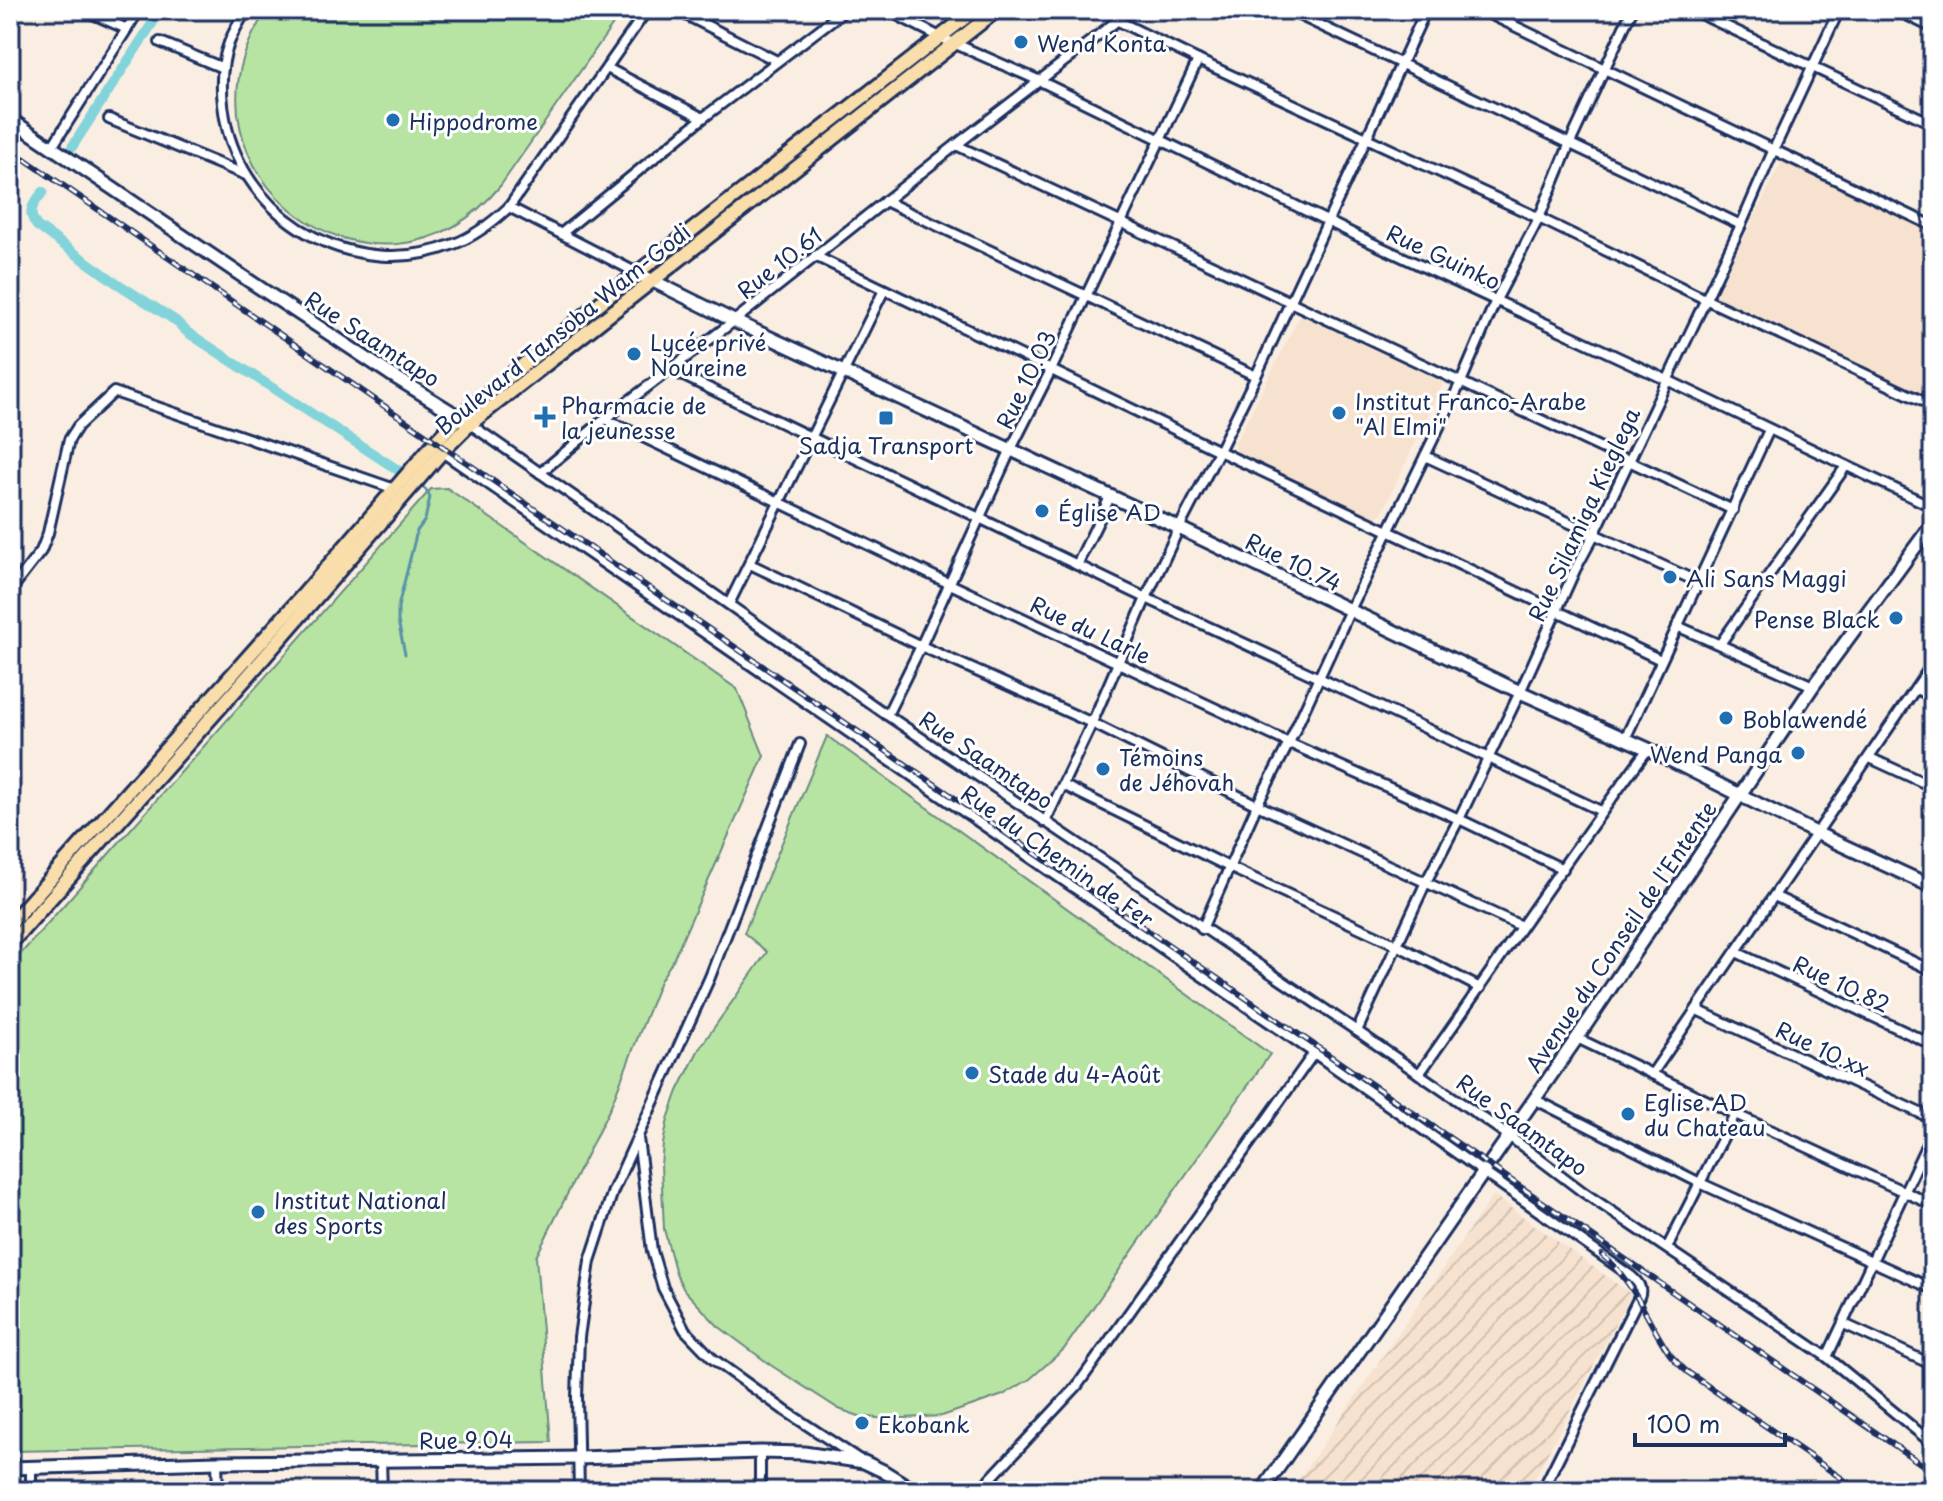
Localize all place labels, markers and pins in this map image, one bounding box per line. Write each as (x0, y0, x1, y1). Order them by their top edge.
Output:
place label: Wend Konta (1037, 26, 1166, 59)
marker: Wend Konta (1012, 33, 1030, 51)
place label: Hippodrome (409, 104, 538, 137)
marker: Hippodrome (384, 111, 402, 129)
place label: Lycée privé Noureine (650, 325, 766, 383)
marker: Lycée privé Noureine (625, 345, 643, 363)
place label: Institut Franco-Arabe "Al Elmi" (1355, 384, 1587, 442)
place label: Pharmacie de la jeunesse (561, 388, 707, 446)
marker: Institut Franco-Arabe "Al Elmi" (1330, 404, 1348, 422)
marker: Pharmacie de la jeunesse (536, 408, 554, 426)
marker: Sadja Transport (877, 409, 895, 427)
place label: Sadja Transport (799, 428, 973, 461)
place label: Église AD (1058, 495, 1161, 528)
marker: Église AD (1033, 502, 1051, 520)
place label: Ali Sans Maggi (1686, 561, 1847, 594)
marker: Ali Sans Maggi (1661, 568, 1679, 586)
place label: Pense Black (1753, 602, 1880, 635)
marker: Pense Black (1887, 609, 1905, 627)
place label: Boblawendé (1742, 702, 1867, 735)
marker: Boblawendé (1717, 709, 1735, 727)
place label: Wend Panga (1650, 737, 1782, 770)
place label: Témoins de Jéhovah (1119, 740, 1234, 798)
marker: Wend Panga (1789, 744, 1807, 762)
marker: Témoins de Jéhovah (1094, 760, 1112, 778)
place label: Stade du 4-Août (988, 1057, 1161, 1090)
marker: Stade du 4-Août (963, 1064, 981, 1082)
place label: Eglise AD du Chateau (1644, 1085, 1765, 1143)
marker: Eglise AD du Chateau (1619, 1105, 1637, 1123)
place label: Institut National des Sports (274, 1183, 446, 1241)
marker: Institut National des Sports (249, 1203, 267, 1221)
place label: Ekobank (878, 1407, 970, 1440)
marker: Ekobank (853, 1414, 871, 1432)

